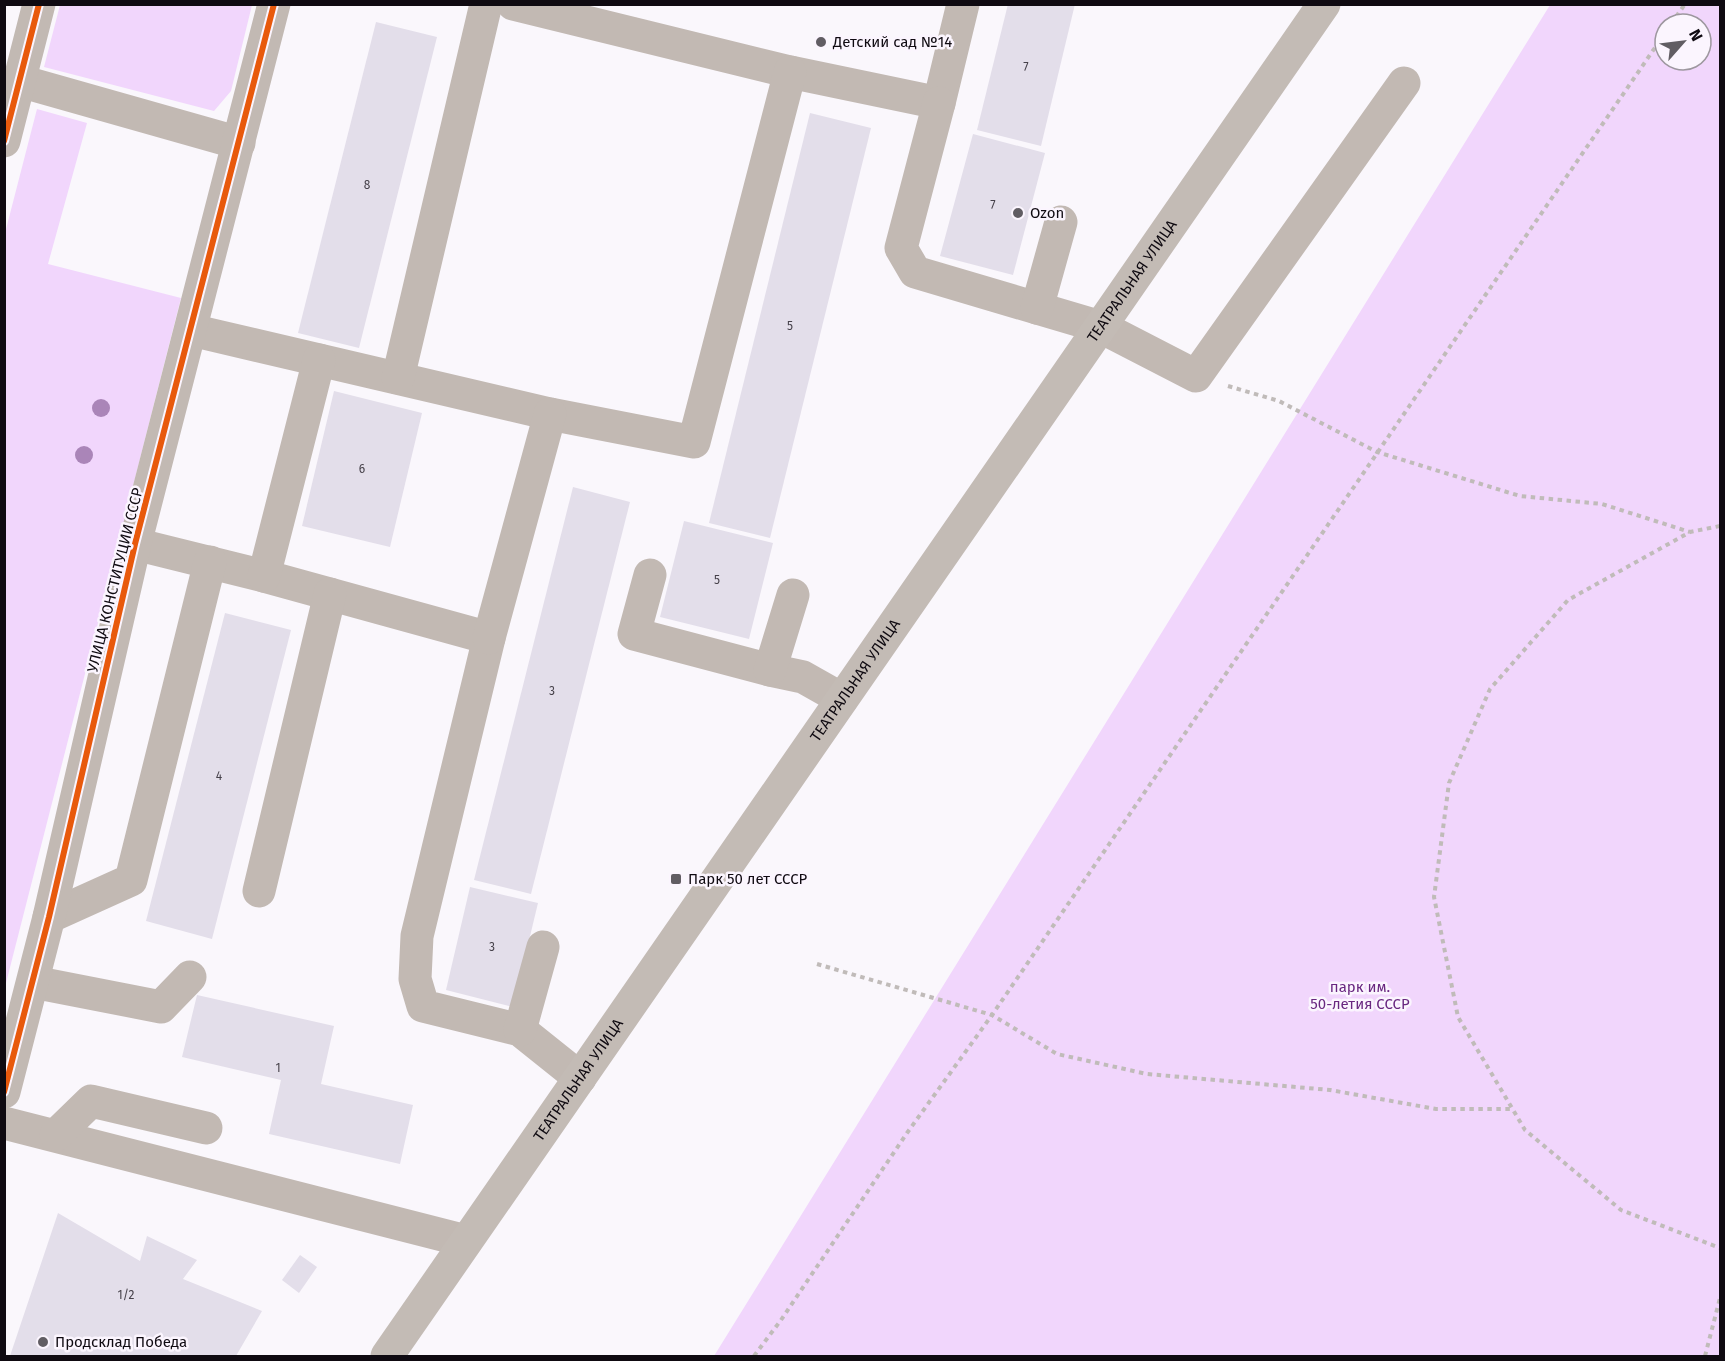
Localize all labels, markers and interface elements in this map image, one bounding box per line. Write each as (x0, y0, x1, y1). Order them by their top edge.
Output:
north arrow (1653, 12, 1713, 72)
text: N (1685, 26, 1707, 44)
place label: Детский сад №14 (832, 33, 952, 51)
marker: Детский сад №14 (814, 35, 828, 49)
house number: 7 (1023, 60, 1029, 74)
house number: 8 (364, 178, 371, 192)
house number: 7 (990, 198, 996, 212)
place label: Ozon (1030, 204, 1064, 222)
marker: Ozon (1011, 206, 1025, 220)
street label: ТЕАТРАЛЬНАЯ УЛИЦА (1083, 216, 1181, 346)
house number: 5 (787, 319, 793, 333)
house number: 6 (359, 462, 365, 476)
street label: УЛИЦА КОНСТИТУЦИИ СССР (83, 486, 147, 674)
house number: 5 (714, 573, 720, 587)
street label: ТЕАТРАЛЬНАЯ УЛИЦА (807, 615, 904, 745)
house number: 3 (549, 684, 555, 698)
house number: 4 (216, 769, 223, 783)
place label: Парк 50 лет СССР (688, 870, 808, 888)
marker: Парк 50 лет СССР (669, 872, 683, 886)
house number: 3 (489, 940, 495, 954)
park label: парк им. 50-летия СССР (1310, 978, 1410, 1013)
street label: ТЕАТРАЛЬНАЯ УЛИЦА (530, 1015, 627, 1144)
house number: 1 (275, 1061, 281, 1075)
house number: 1/2 (118, 1288, 135, 1302)
place label: Продсклад Победа (55, 1333, 187, 1351)
marker: Продсклад Победа (36, 1335, 50, 1349)

